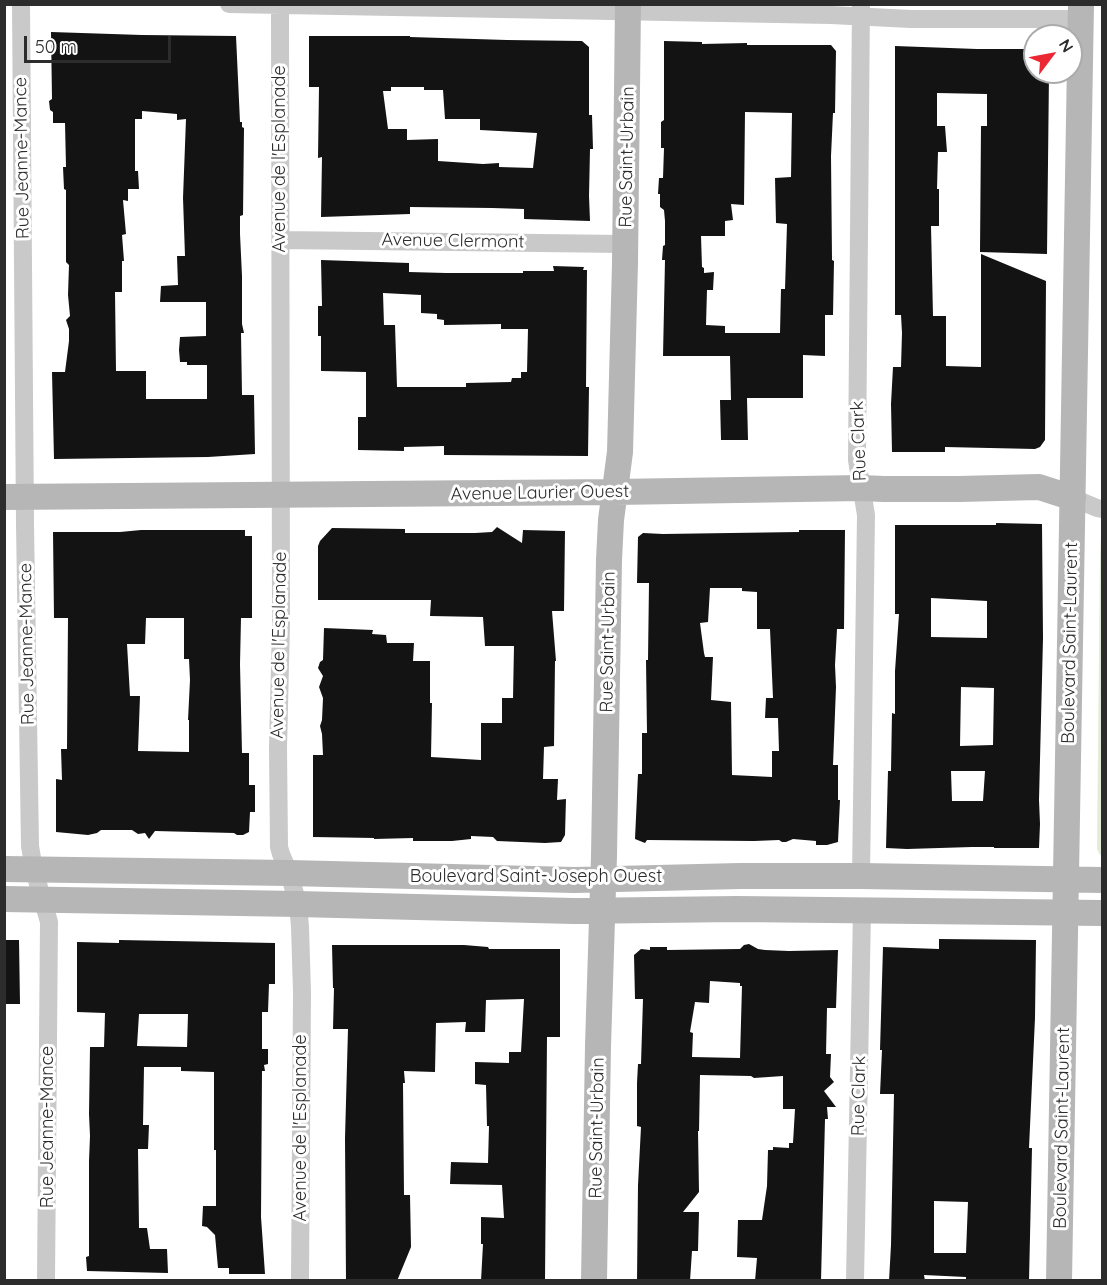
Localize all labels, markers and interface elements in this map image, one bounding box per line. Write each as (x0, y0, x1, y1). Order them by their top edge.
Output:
scale bar (27, 24, 174, 62)
north arrow (1023, 24, 1083, 84)
text: 50 m (35, 35, 77, 58)
text: N (1055, 35, 1078, 56)
street label: Avenue de l'Esplanade (269, 65, 291, 253)
street label: Rue Jeanne-Mance (10, 77, 34, 239)
street label: Rue Saint-Urbain (615, 86, 639, 228)
street label: Avenue Clermont (381, 229, 525, 253)
street label: Rue Clark (847, 400, 871, 482)
street label: Avenue Laurier Ouest (451, 481, 629, 505)
street label: Boulevard Saint-Laurent (1057, 542, 1083, 744)
street label: Avenue de l'Esplanade (267, 551, 291, 739)
street label: Rue Jeanne-Mance (15, 563, 39, 725)
street label: Rue Saint-Urbain (596, 571, 620, 713)
street label: Boulevard Saint-Joseph Ouest (410, 866, 662, 888)
street label: Boulevard Saint-Laurent (1049, 1027, 1075, 1229)
street label: Avenue de l'Esplanade (290, 1034, 312, 1222)
street label: Rue Jeanne-Mance (37, 1046, 59, 1208)
street label: Rue Clark (847, 1056, 871, 1136)
street label: Rue Saint-Urbain (585, 1057, 609, 1199)

